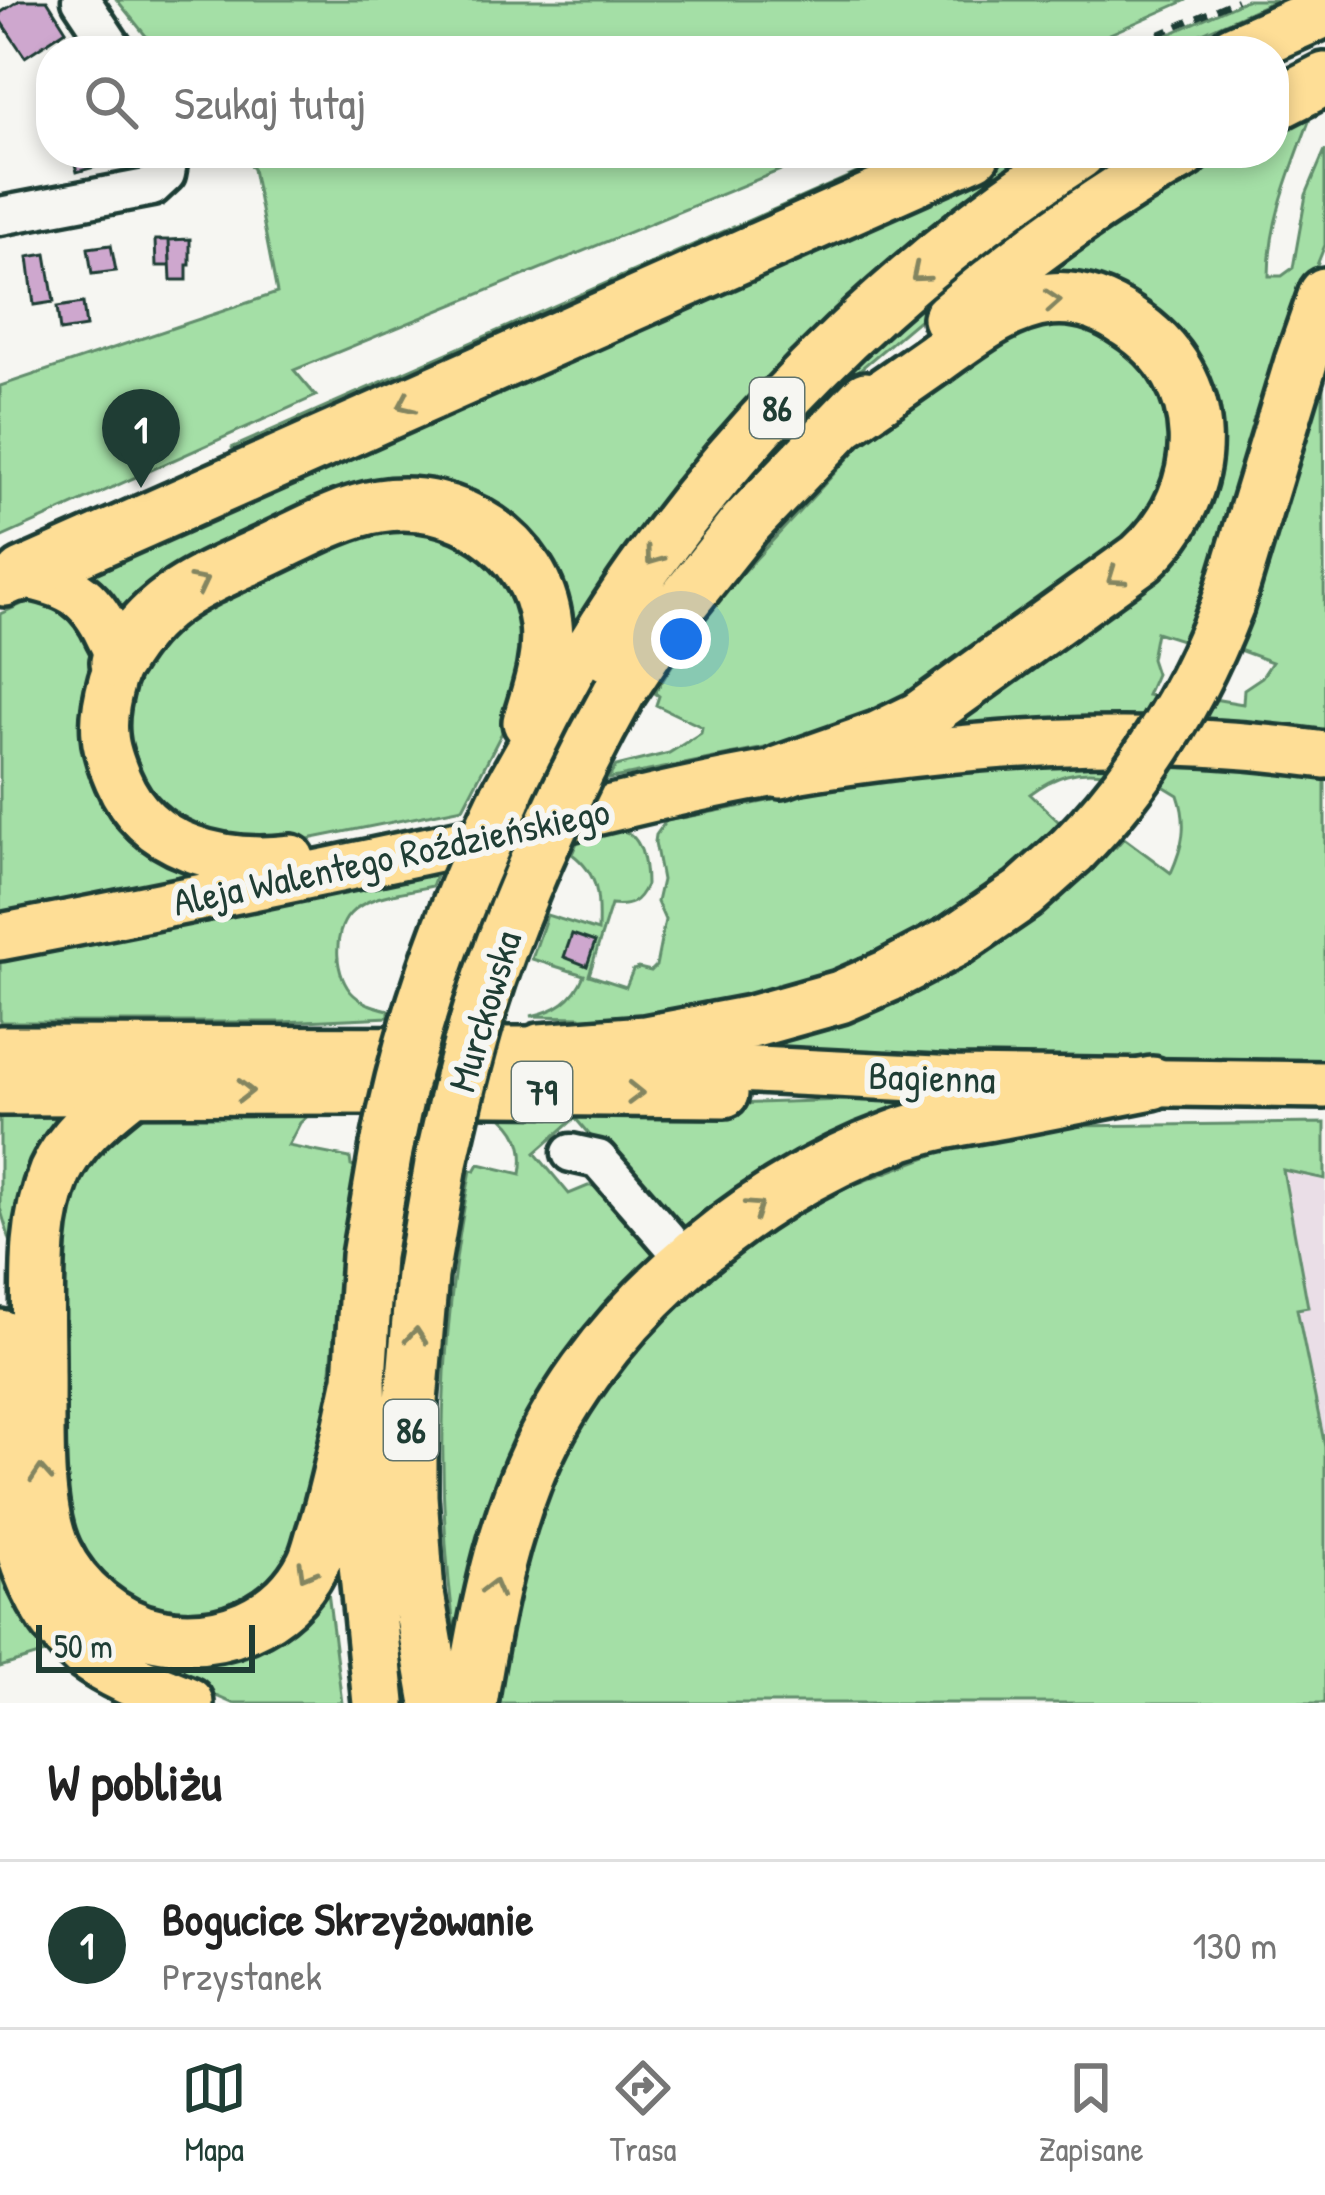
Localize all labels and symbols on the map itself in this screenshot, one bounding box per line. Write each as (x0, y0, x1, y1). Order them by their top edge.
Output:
one-way arrow (911, 259, 933, 281)
one-way arrow (1043, 289, 1062, 315)
road number: 86 (750, 378, 804, 438)
pin: 1 (102, 389, 180, 488)
one-way arrow (397, 390, 418, 414)
one-way arrow (645, 544, 667, 566)
one-way arrow (1107, 563, 1129, 585)
one-way arrow (188, 573, 209, 597)
your location (651, 609, 711, 669)
street label: Aleja Walentego Roździeńskiego (168, 783, 614, 928)
street label: Murckowska (434, 924, 533, 1098)
street label: Bagienna (868, 1048, 997, 1105)
road number: 79 (512, 1062, 572, 1122)
one-way arrow (236, 1079, 255, 1105)
one-way arrow (627, 1080, 645, 1106)
one-way arrow (741, 1200, 763, 1222)
one-way arrow (403, 1326, 428, 1345)
road number: 86 (384, 1400, 438, 1460)
one-way arrow (28, 1464, 54, 1483)
one-way arrow (297, 1559, 320, 1581)
one-way arrow (479, 1579, 504, 1599)
scale bar (36, 1619, 255, 1672)

